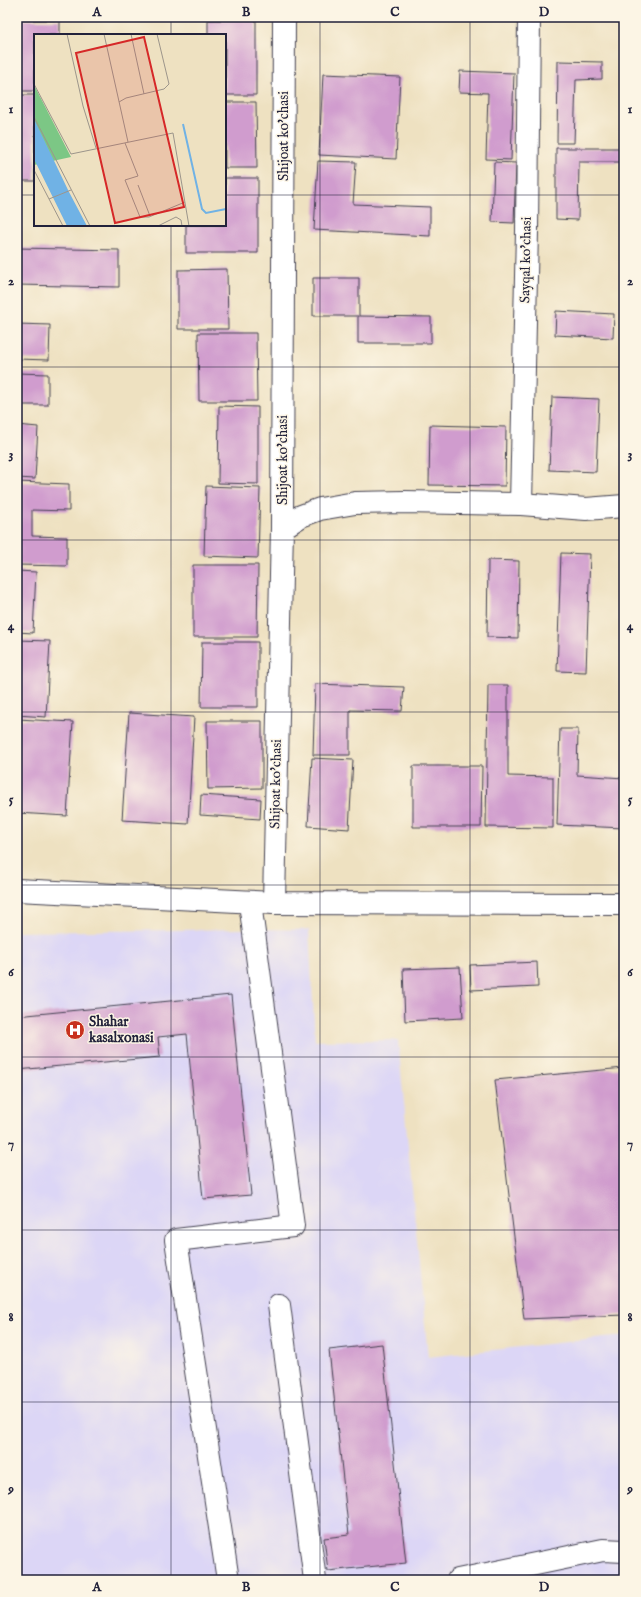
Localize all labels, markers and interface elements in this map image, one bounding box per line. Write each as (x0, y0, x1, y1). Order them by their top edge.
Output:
text: A (92, 4, 103, 21)
text: B (242, 4, 251, 21)
text: C (390, 4, 400, 21)
text: D (539, 4, 550, 21)
inset map (34, 34, 226, 226)
street label: Shijoat ko'chasi (275, 91, 293, 181)
text: 1 (9, 101, 14, 118)
text: 1 (628, 101, 633, 118)
street label: Sayqal ko'chasi (516, 216, 536, 303)
text: 2 (8, 273, 14, 290)
text: 2 (627, 273, 633, 290)
street label: Shijoat ko'chasi (274, 415, 292, 505)
text: 3 (9, 446, 14, 463)
text: 3 (628, 446, 633, 463)
text: 4 (8, 618, 15, 635)
text: 4 (627, 618, 634, 635)
street label: Shijoat ko'chasi (266, 739, 286, 829)
text: 5 (9, 791, 14, 808)
text: 5 (628, 791, 633, 808)
text: 6 (8, 964, 14, 981)
text: 6 (627, 964, 633, 981)
place label: Shahar kasalxonasi (88, 1013, 154, 1047)
hospital icon: Shahar kasalxonasi (64, 1019, 86, 1041)
text: 7 (8, 1136, 14, 1153)
text: 7 (627, 1136, 633, 1153)
text: 8 (8, 1309, 14, 1326)
text: 8 (627, 1309, 633, 1326)
text: 9 (7, 1481, 14, 1498)
text: 9 (626, 1481, 633, 1498)
text: A (92, 1579, 103, 1596)
text: B (242, 1579, 251, 1596)
text: C (390, 1579, 400, 1596)
text: D (539, 1579, 550, 1596)

